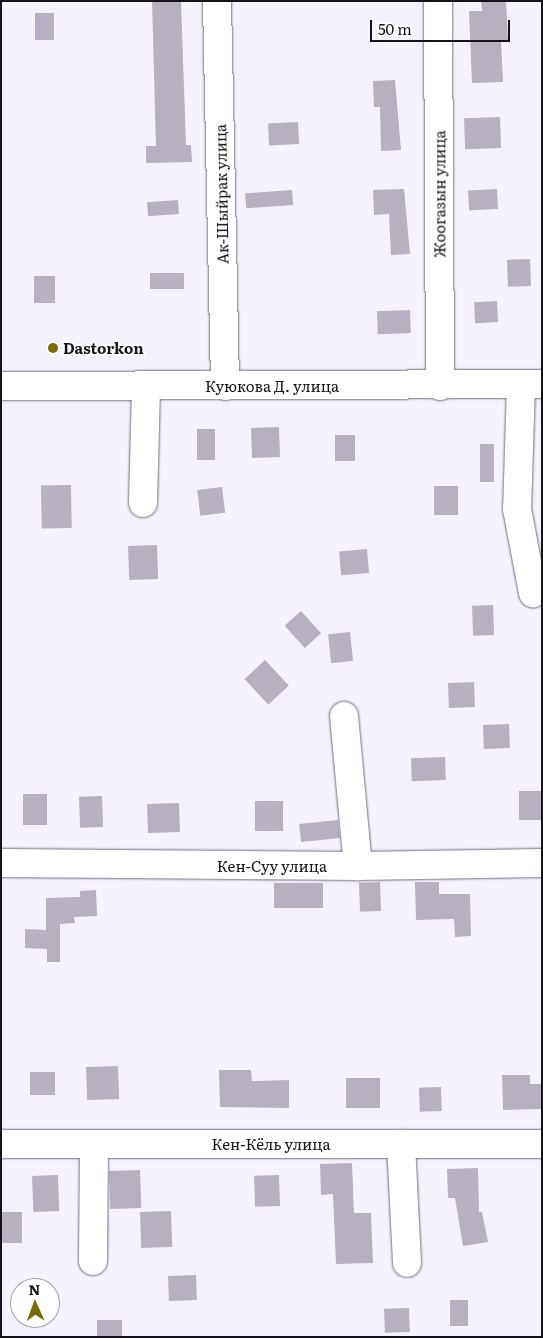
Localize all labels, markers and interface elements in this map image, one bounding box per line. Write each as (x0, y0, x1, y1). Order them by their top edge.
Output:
scale bar (373, 10, 513, 42)
text: 50 m (378, 17, 412, 40)
street label: Ак-Шыйрак улица (211, 124, 231, 264)
street label: Жоогазын улица (430, 130, 448, 258)
place label: Dastorkon (63, 339, 144, 357)
marker: Dastorkon (47, 342, 59, 354)
street label: Куюкова Д. улица (205, 377, 339, 395)
street label: Кен-Суу улица (217, 857, 327, 875)
street label: Кен-Кёль улица (211, 1135, 331, 1153)
north arrow (10, 1278, 60, 1328)
text: N (28, 1279, 41, 1299)

